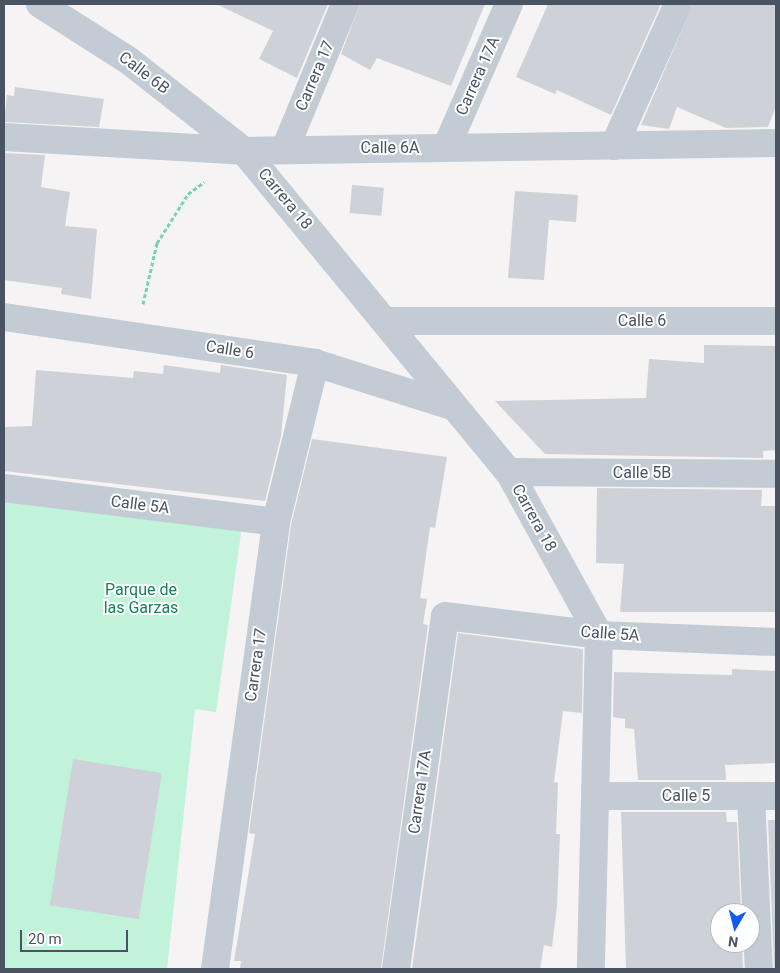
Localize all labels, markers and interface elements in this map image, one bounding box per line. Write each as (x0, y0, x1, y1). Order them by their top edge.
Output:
street label: Carrera 17A (452, 33, 504, 119)
street label: Carrera 17 (292, 38, 338, 114)
street label: Calle 6B (115, 48, 173, 98)
street label: Calle 6A (361, 138, 419, 158)
street label: Carrera 18 (254, 164, 316, 234)
street label: Calle 6 (618, 311, 666, 331)
street label: Calle 6 (205, 337, 255, 363)
street label: Calle 5B (613, 463, 671, 483)
street label: Carrera 18 (508, 481, 560, 555)
street label: Calle 5A (110, 492, 170, 518)
park label: Parque de las Garzas (104, 580, 178, 618)
street label: Calle 5A (580, 622, 640, 646)
street label: Carrera 17 (241, 627, 271, 703)
street label: Carrera 17A (405, 749, 435, 835)
street label: Calle 5 (662, 786, 710, 806)
north arrow (710, 903, 760, 953)
scale bar (22, 920, 130, 952)
text: 20 m (28, 930, 62, 948)
text: N (727, 933, 739, 950)

